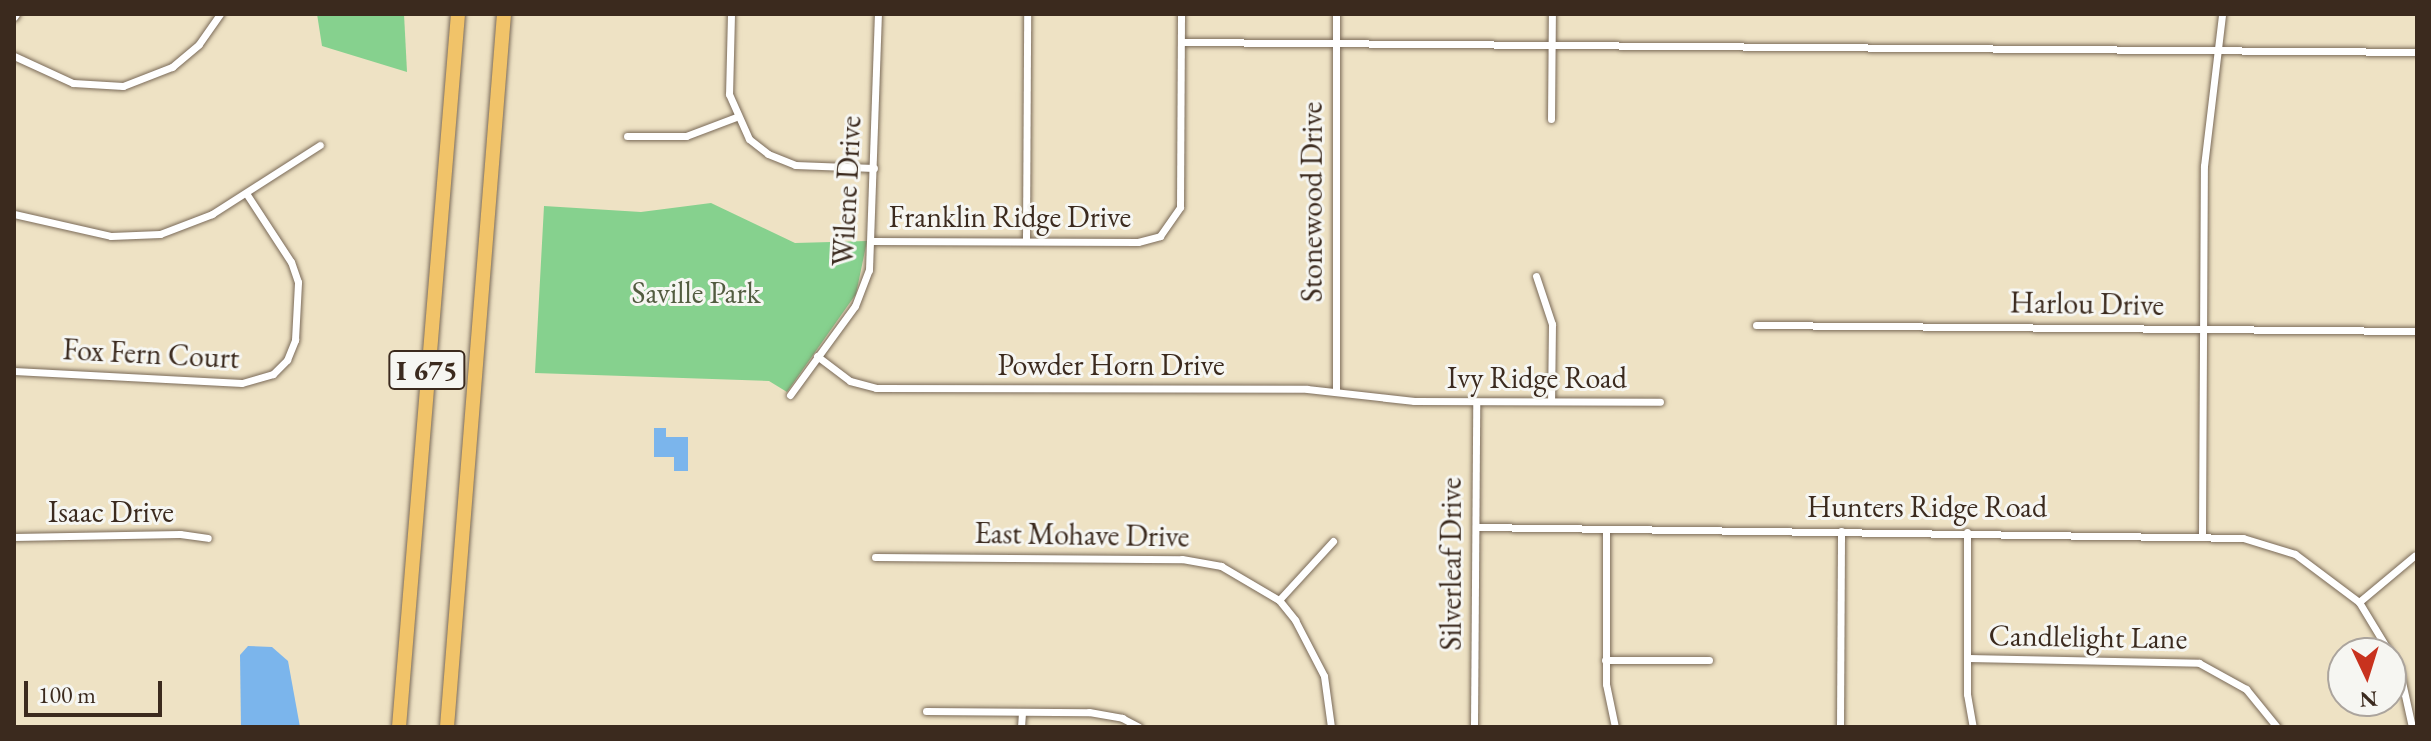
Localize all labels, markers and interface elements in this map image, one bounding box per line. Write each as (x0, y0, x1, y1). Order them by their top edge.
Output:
street label: Stonewood Drive (1294, 102, 1330, 302)
street label: Wilene Drive (825, 115, 869, 267)
street label: Franklin Ridge Drive (889, 199, 1131, 235)
park label: Saville Park (631, 275, 761, 311)
street label: Harlou Drive (2010, 285, 2164, 323)
street label: Fox Fern Court (62, 331, 240, 377)
road number: I 675 (387, 346, 467, 394)
street label: Powder Horn Drive (997, 347, 1225, 383)
street label: Ivy Ridge Road (1447, 360, 1627, 396)
street label: Silverleaf Drive (1433, 477, 1469, 651)
street label: Hunters Ridge Road (1807, 489, 2047, 525)
street label: Isaac Drive (48, 494, 174, 530)
street label: East Mohave Drive (974, 515, 1190, 555)
street label: Candlelight Lane (1988, 617, 2188, 657)
north arrow (2327, 637, 2407, 717)
scale bar (28, 665, 166, 715)
text: 100 m (38, 679, 96, 710)
text: N (2359, 684, 2378, 715)

